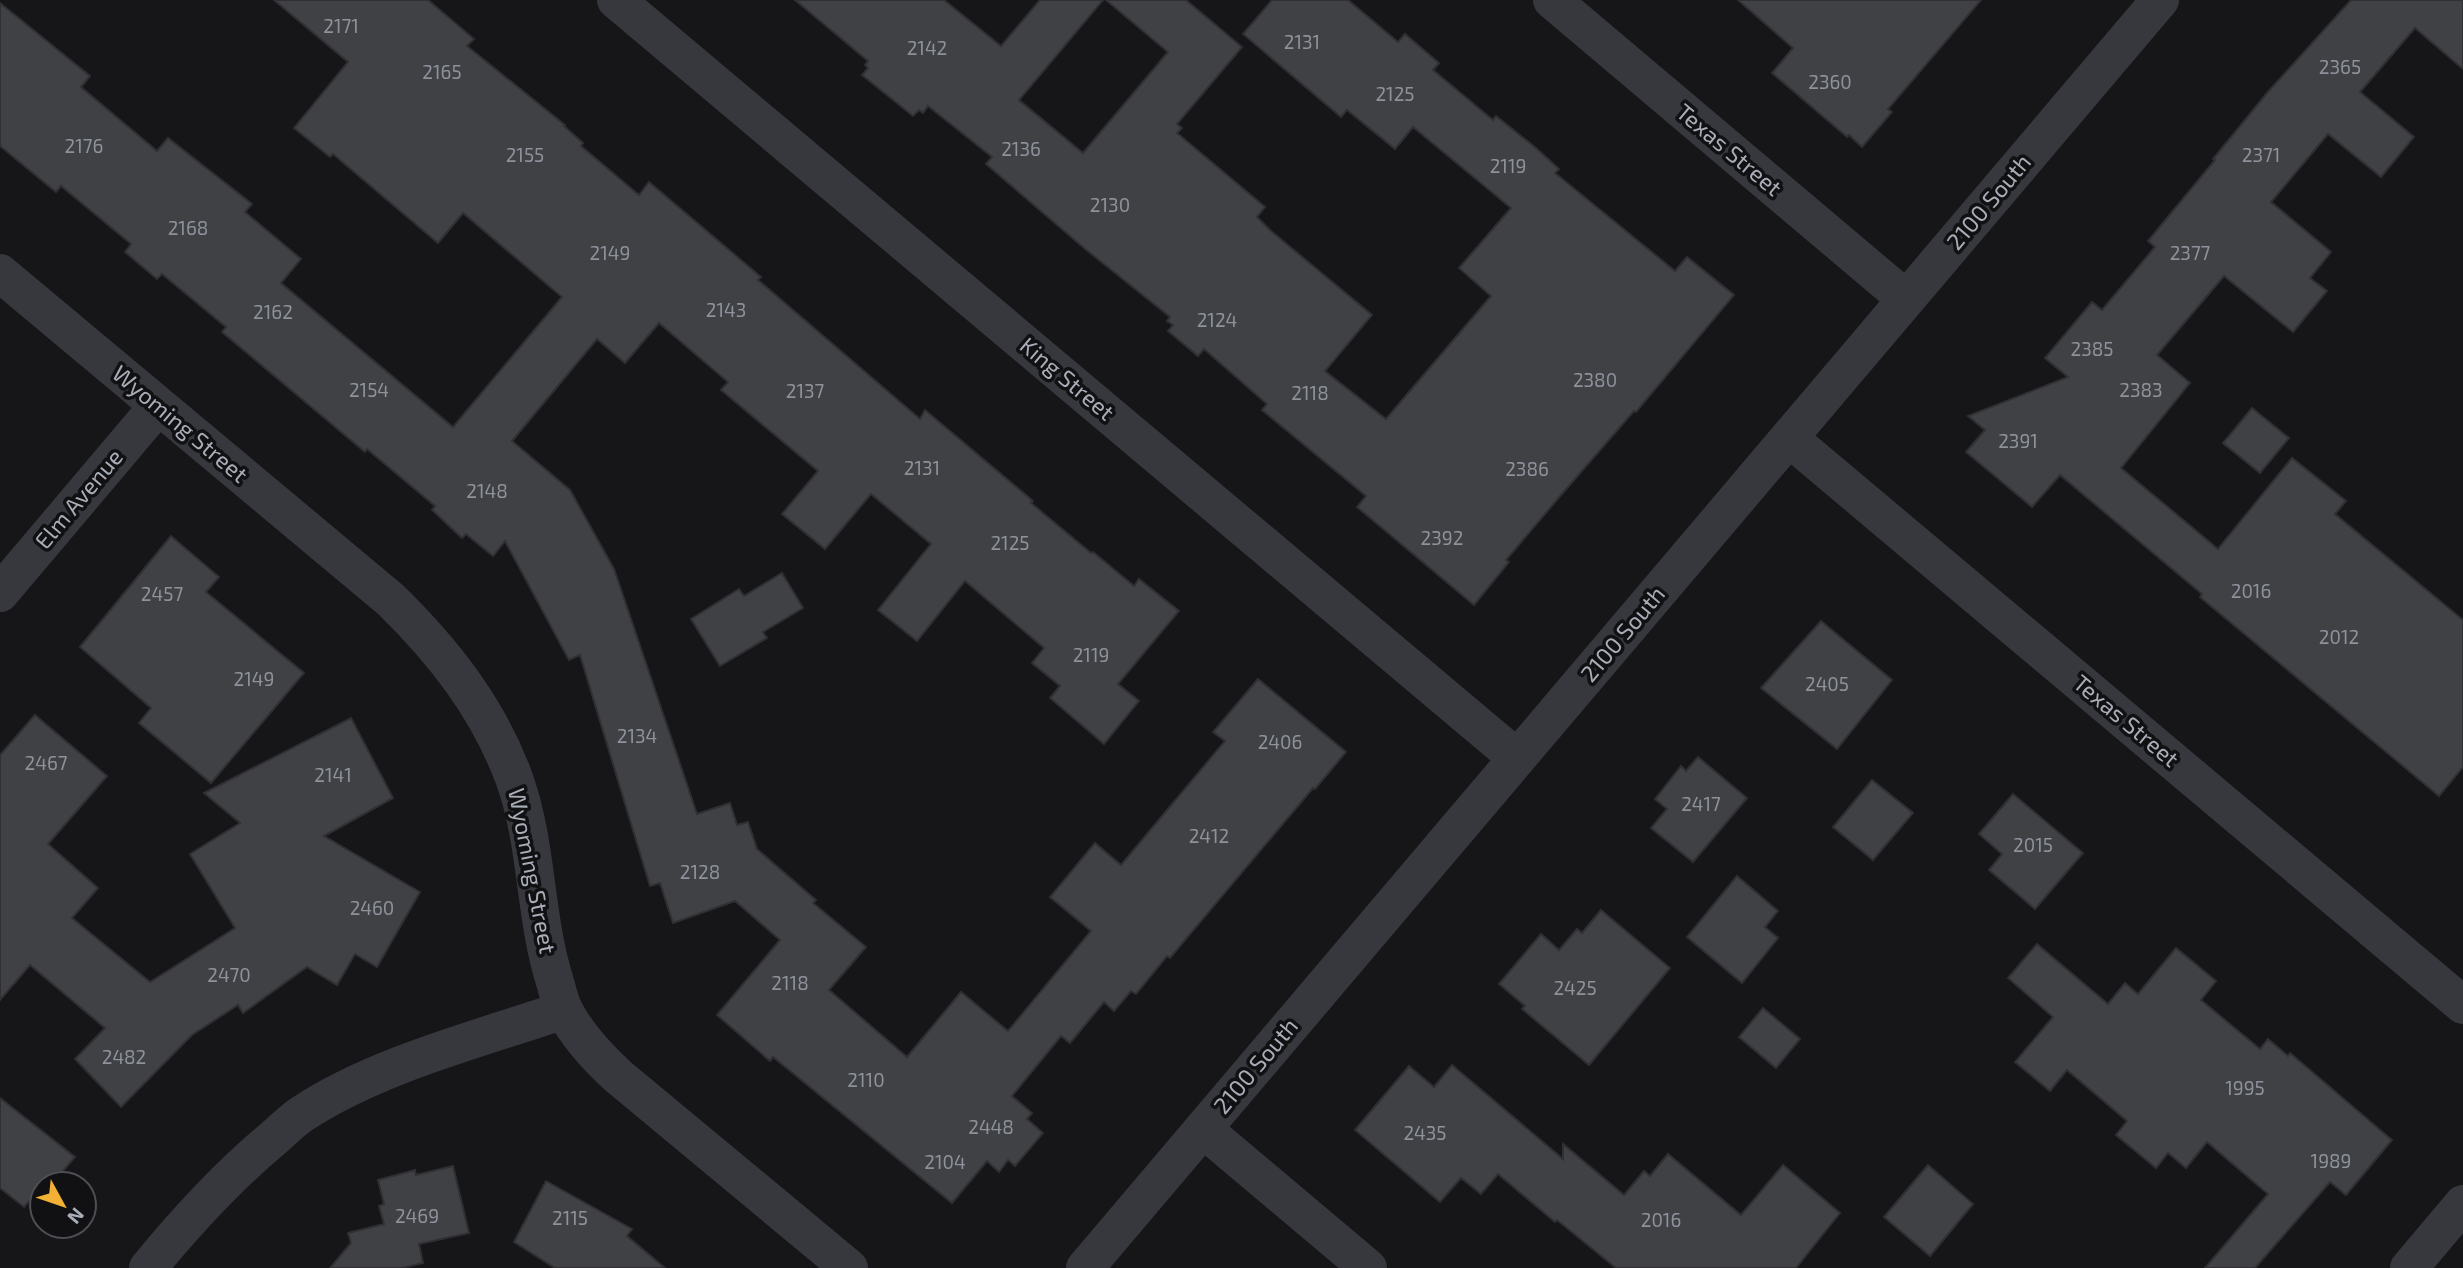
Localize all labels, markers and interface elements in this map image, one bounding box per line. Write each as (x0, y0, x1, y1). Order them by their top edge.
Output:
house number: 2171 (323, 14, 359, 37)
house number: 2131 (1284, 30, 1320, 53)
house number: 2142 (907, 36, 947, 59)
house number: 2365 (2319, 55, 2361, 78)
house number: 2165 (422, 60, 462, 83)
house number: 2360 (1808, 70, 1852, 93)
house number: 2125 (1375, 82, 1415, 105)
street label: Texas Street (1671, 97, 1788, 201)
house number: 2176 (65, 134, 103, 157)
house number: 2136 (1001, 137, 1041, 160)
house number: 2155 (506, 143, 544, 166)
house number: 2371 (2242, 143, 2280, 166)
street label: 2100 South (1940, 148, 2036, 255)
house number: 2119 (1490, 154, 1526, 177)
house number: 2130 (1090, 193, 1130, 216)
house number: 2168 (168, 216, 208, 239)
house number: 2149 (590, 241, 630, 264)
house number: 2377 (2170, 241, 2211, 264)
house number: 2143 (706, 298, 746, 321)
house number: 2162 (253, 300, 293, 323)
house number: 2124 (1197, 308, 1237, 331)
street label: King Street (1015, 331, 1121, 426)
house number: 2385 (2071, 337, 2113, 360)
street label: Wyoming Street (107, 359, 254, 488)
house number: 2380 (1573, 368, 1617, 391)
house number: 2154 (349, 378, 389, 401)
house number: 2383 (2119, 378, 2163, 401)
house number: 2137 (786, 379, 825, 402)
house number: 2118 (1291, 381, 1329, 404)
house number: 2391 (1998, 429, 2038, 452)
street label: Elm Avenue (28, 443, 128, 554)
house number: 2131 (904, 456, 940, 479)
house number: 2386 (1505, 457, 1549, 480)
house number: 2148 (466, 479, 508, 502)
house number: 2392 (1421, 526, 1463, 549)
house number: 2125 (990, 531, 1030, 554)
house number: 2016 (2231, 579, 2271, 602)
street label: 2100 South (1574, 580, 1670, 687)
house number: 2457 (141, 582, 183, 605)
house number: 2012 (2319, 625, 2359, 648)
house number: 2119 (1073, 643, 1109, 666)
house number: 2149 (234, 667, 274, 690)
street label: Texas Street (2068, 668, 2185, 772)
house number: 2405 (1805, 672, 1849, 695)
house number: 2134 (617, 724, 657, 747)
house number: 2406 (1258, 730, 1302, 753)
house number: 2467 (25, 751, 68, 774)
house number: 2141 (314, 763, 352, 786)
street label: Wyoming Street (503, 786, 563, 956)
house number: 2417 (1681, 792, 1721, 815)
house number: 2412 (1189, 824, 1229, 847)
house number: 2015 (2013, 833, 2053, 856)
house number: 2128 (680, 860, 720, 883)
house number: 2460 (350, 896, 394, 919)
house number: 2470 (207, 963, 251, 986)
house number: 2118 (771, 971, 809, 994)
house number: 2425 (1553, 976, 1597, 999)
street label: 2100 South (1207, 1012, 1303, 1119)
house number: 2482 (102, 1045, 146, 1068)
house number: 2110 (847, 1068, 885, 1091)
house number: 1995 (2225, 1076, 2265, 1099)
house number: 2448 (968, 1115, 1014, 1138)
house number: 2435 (1403, 1121, 1447, 1144)
house number: 1989 (2311, 1149, 2351, 1172)
house number: 2104 (924, 1150, 966, 1173)
north arrow (28, 1170, 98, 1240)
text: N (63, 1204, 90, 1229)
house number: 2469 (395, 1204, 439, 1227)
house number: 2115 (552, 1206, 588, 1229)
house number: 2016 (1641, 1208, 1681, 1231)

